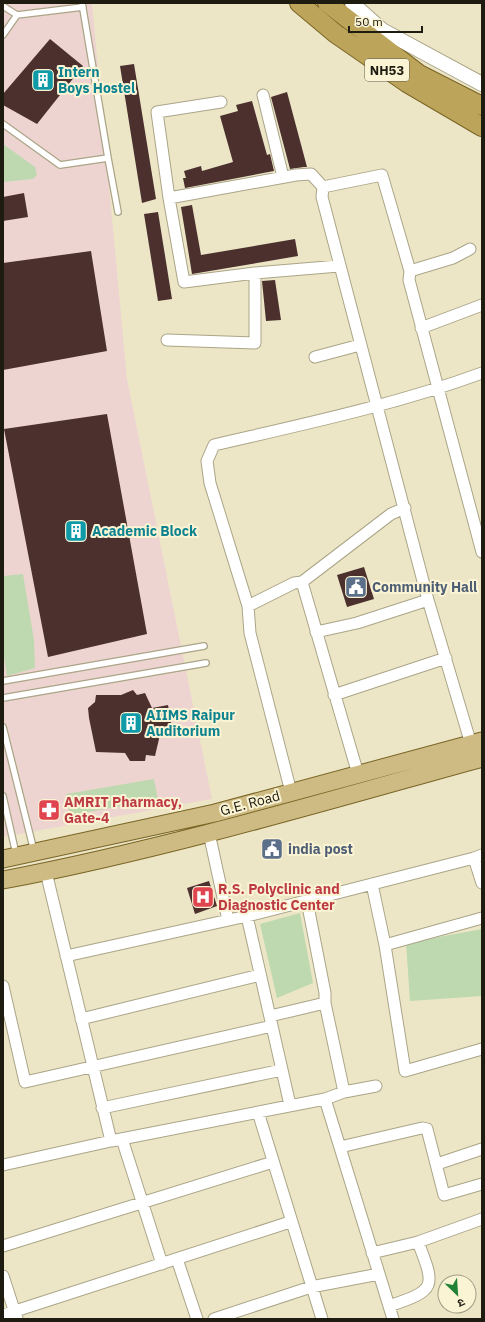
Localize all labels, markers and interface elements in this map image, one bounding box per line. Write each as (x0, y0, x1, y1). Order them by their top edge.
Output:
scale bar (349, 8, 422, 34)
text: 50 m (355, 14, 383, 29)
road number: NH53 (365, 59, 409, 81)
place label: Intern Boys Hostel (58, 63, 135, 97)
building icon: Intern Boys Hostel (30, 67, 56, 93)
building icon: Academic Block (63, 518, 89, 544)
place label: Academic Block (92, 522, 198, 540)
public building icon: Community Hall (343, 574, 369, 600)
place label: Community Hall (372, 578, 477, 596)
place label: AIIMS Raipur Auditorium (146, 706, 235, 740)
building icon: AIIMS Raipur Auditorium (118, 710, 144, 736)
street label: G.E. Road (218, 786, 282, 820)
place label: AMRIT Pharmacy, Gate-4 (64, 793, 182, 827)
pharmacy icon: AMRIT Pharmacy, Gate-4 (36, 797, 62, 823)
public building icon: india post (259, 836, 285, 862)
place label: india post (288, 840, 353, 858)
place label: R.S. Polyclinic and Diagnostic Center (218, 880, 340, 914)
hospital icon: R.S. Polyclinic and Diagnostic Center (190, 884, 216, 910)
north arrow (437, 1274, 477, 1314)
text: उ (455, 1295, 467, 1311)

